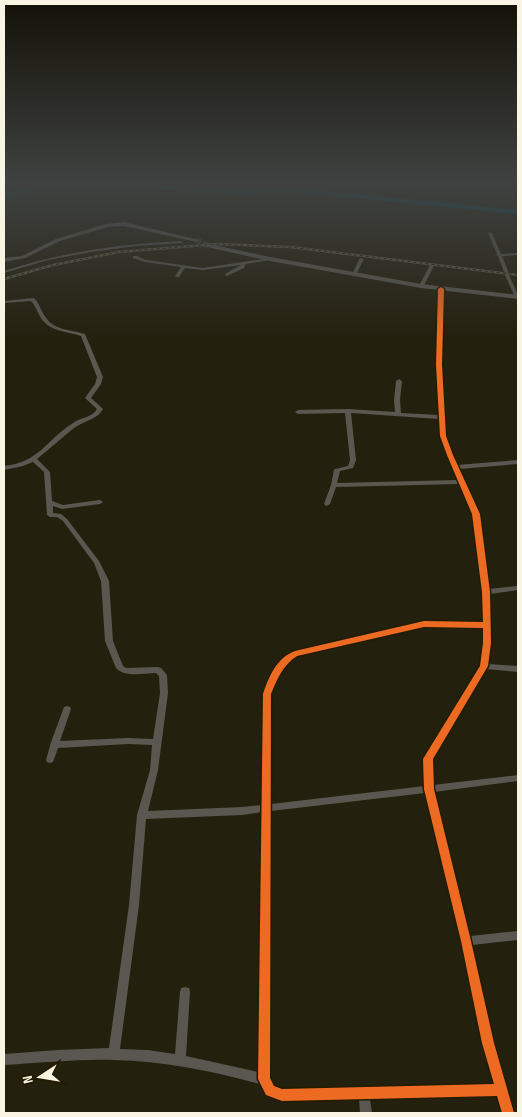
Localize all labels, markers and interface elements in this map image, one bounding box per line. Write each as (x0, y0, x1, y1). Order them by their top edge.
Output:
north arrow (15, 1052, 65, 1102)
text: N (19, 1074, 37, 1085)

